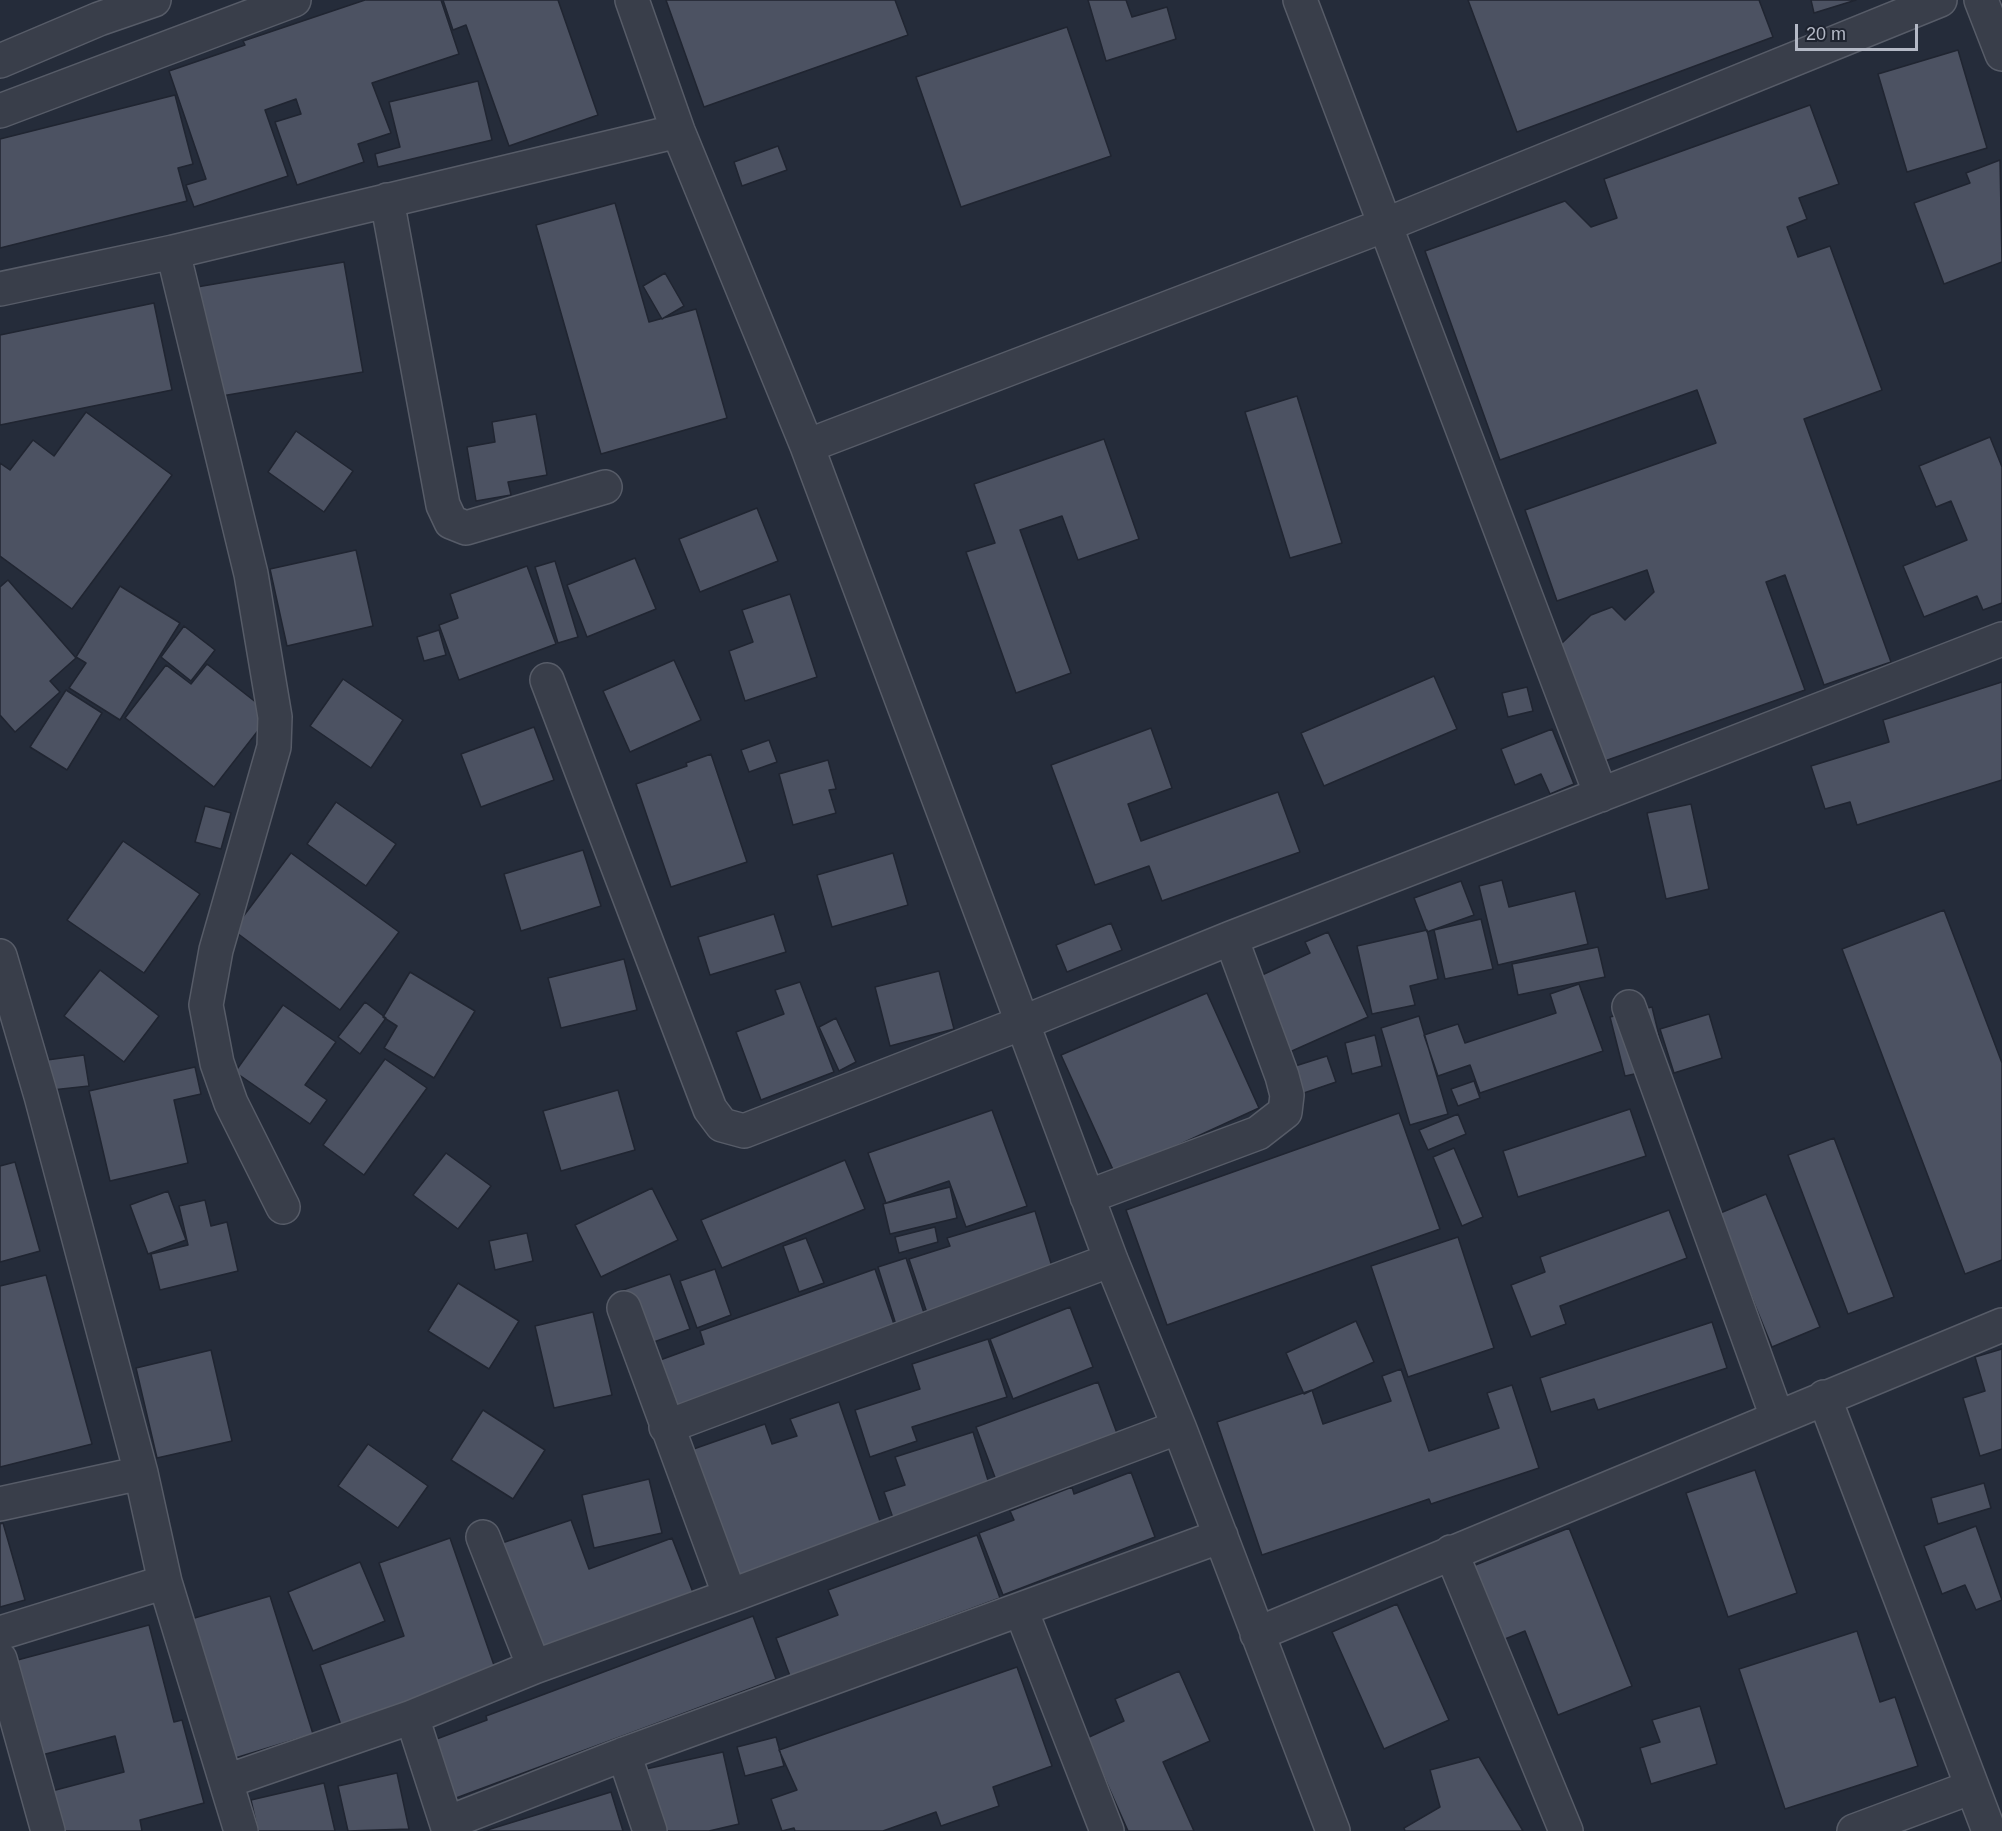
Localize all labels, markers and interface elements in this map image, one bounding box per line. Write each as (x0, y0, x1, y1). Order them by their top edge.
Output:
scale bar (1798, 12, 1921, 50)
text: 20 m (1806, 24, 1846, 44)

